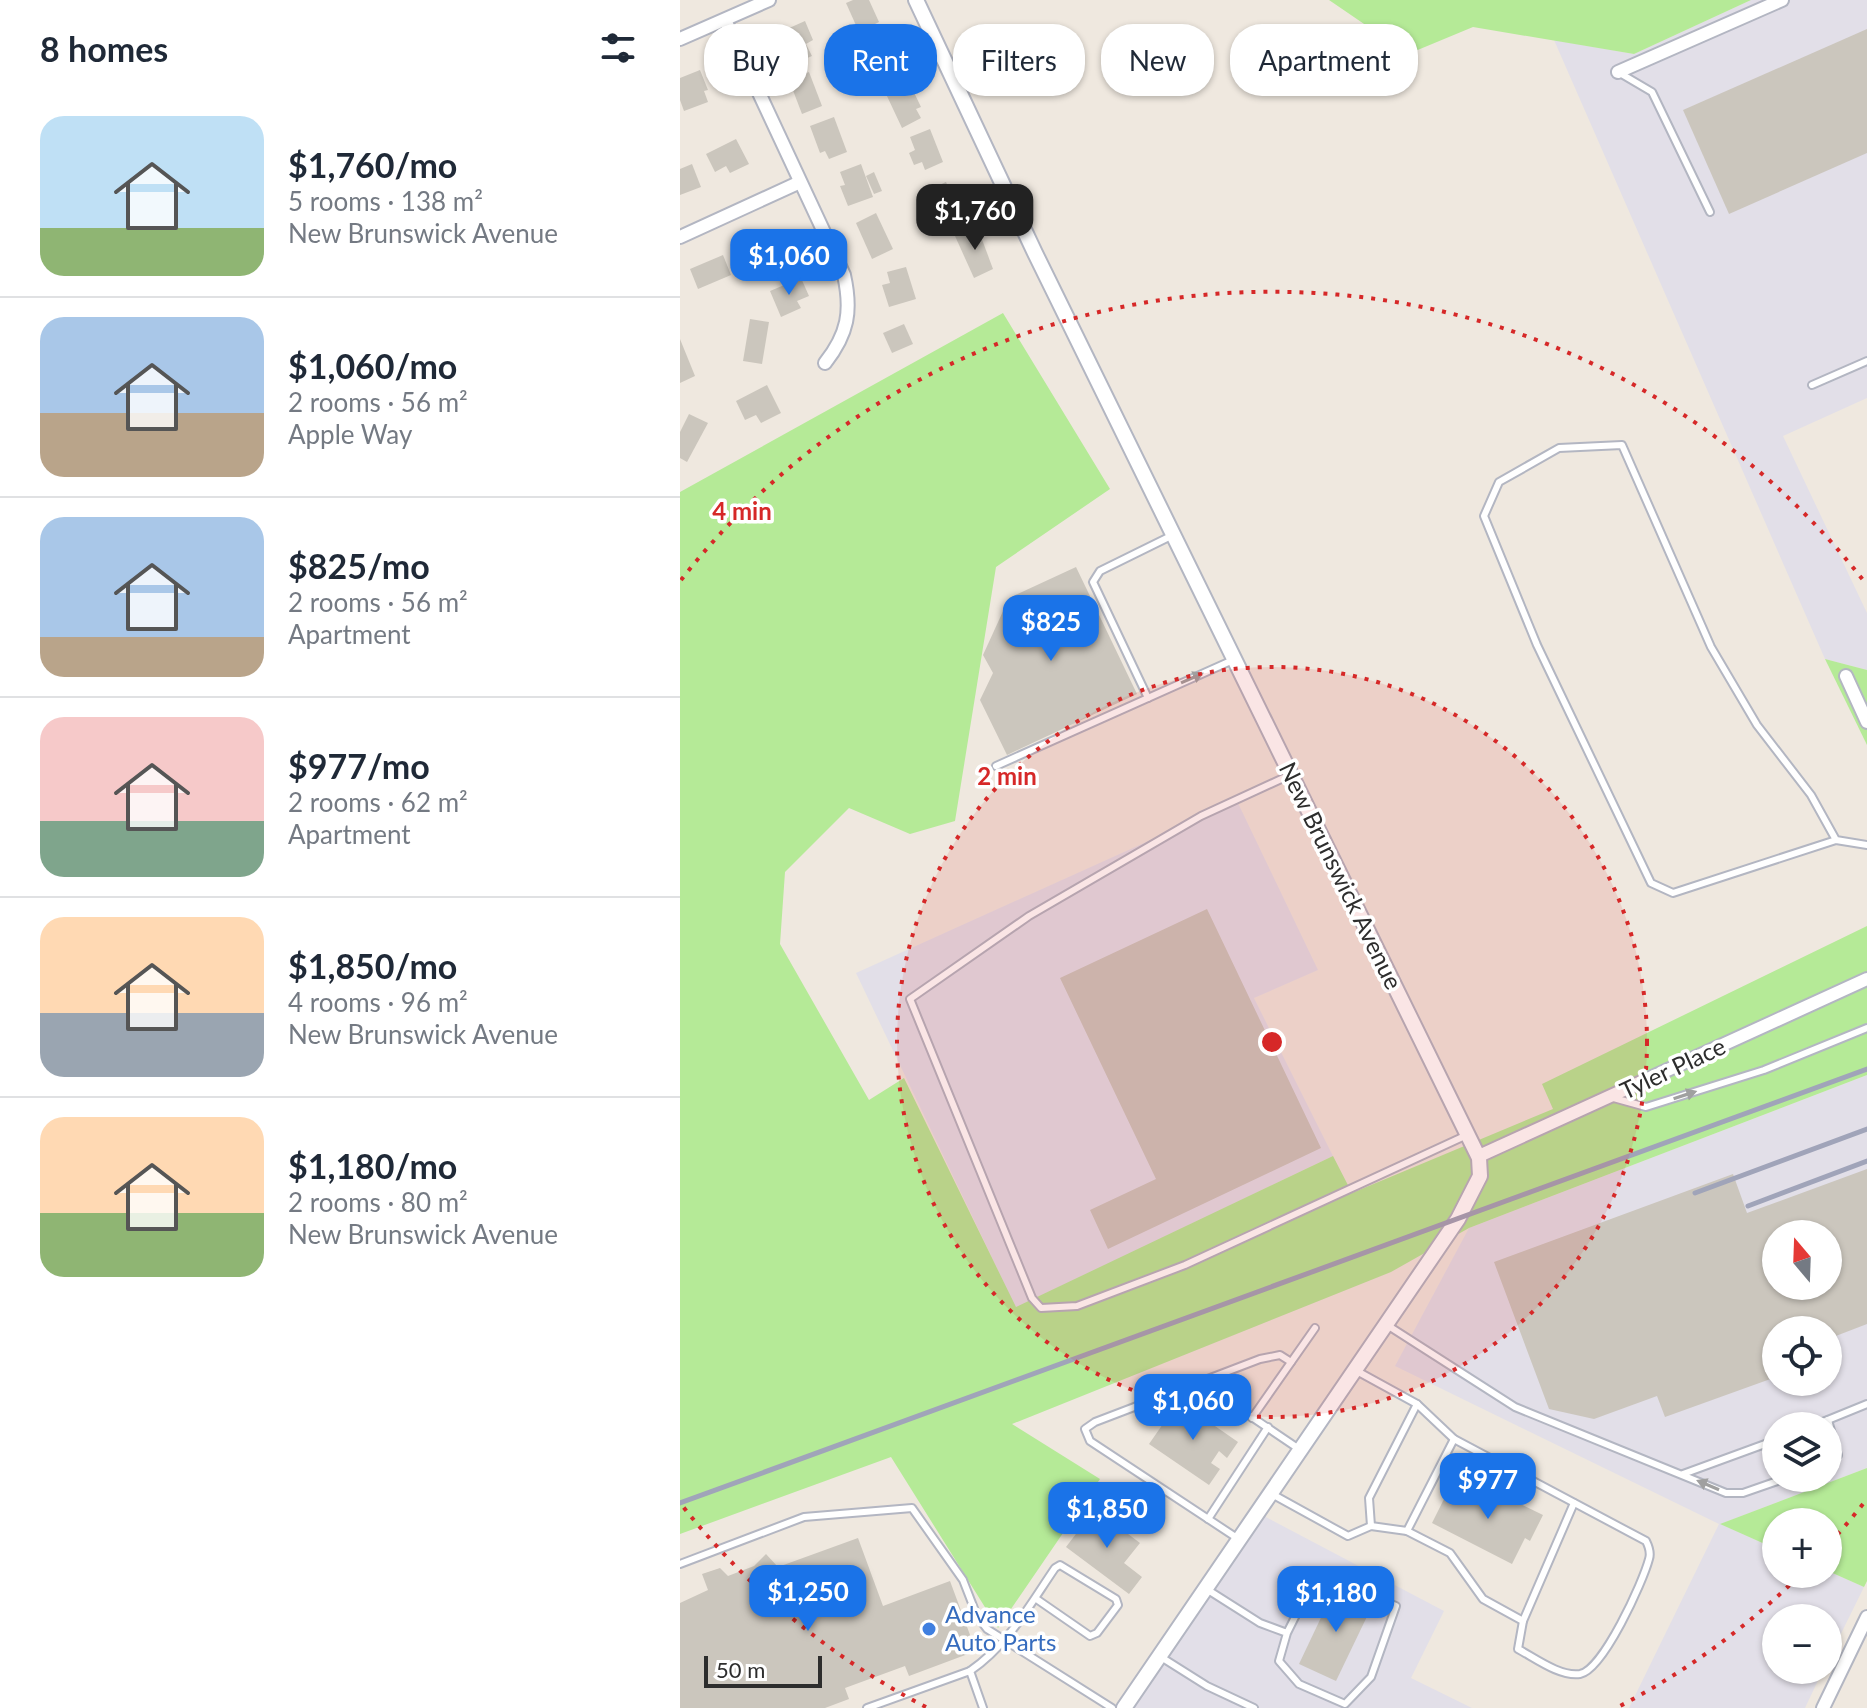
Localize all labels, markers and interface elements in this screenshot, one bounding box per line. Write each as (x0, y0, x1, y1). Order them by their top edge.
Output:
chip: Buy (704, 24, 808, 96)
chip: Rent (824, 24, 937, 96)
chip: Filters (953, 24, 1085, 96)
chip: New (1101, 24, 1214, 96)
chip: Apartment (1230, 24, 1418, 96)
icon: filters (596, 26, 640, 70)
text: 8 homes (40, 28, 168, 69)
text: $1,760/mo (288, 144, 457, 185)
icon: home (104, 148, 200, 244)
pin: $1,760 (910, 184, 1040, 252)
text: 5 rooms · 138 m² (288, 185, 483, 217)
text: $1,760 (934, 194, 1016, 226)
text: New Brunswick Avenue (288, 217, 558, 249)
pin: $1,060 (724, 229, 854, 297)
text: $1,060 (748, 239, 830, 271)
text: $1,060/mo (288, 345, 457, 386)
icon: home (104, 349, 200, 445)
text: 2 rooms · 56 m² (288, 386, 468, 418)
text: Apple Way (288, 418, 412, 450)
text: 4 min (712, 496, 772, 525)
text: $825/mo (288, 545, 430, 586)
icon: home (104, 549, 200, 645)
text: 2 rooms · 56 m² (288, 586, 468, 618)
pin: $825 (1004, 595, 1098, 663)
text: $825 (1021, 605, 1081, 637)
text: Apartment (288, 618, 411, 650)
one-way arrow (1180, 671, 1204, 685)
text: $977/mo (288, 745, 430, 786)
icon: home (104, 749, 200, 845)
street label: New Brunswick Avenue (1274, 757, 1409, 994)
text: 2 min (977, 761, 1037, 790)
text: 2 rooms · 62 m² (288, 786, 468, 818)
text: Apartment (288, 818, 411, 850)
text: $1,850/mo (288, 945, 457, 986)
icon: home (104, 949, 200, 1045)
text: 4 rooms · 96 m² (288, 986, 468, 1018)
text: New Brunswick Avenue (288, 1018, 558, 1050)
centre of rings (1258, 1028, 1286, 1056)
street label: Tyler Place (1615, 1031, 1730, 1105)
one-way arrow (1674, 1088, 1698, 1100)
text: $1,180/mo (288, 1145, 457, 1186)
icon: home (104, 1149, 200, 1245)
text: 2 rooms · 80 m² (288, 1186, 468, 1218)
text: New Brunswick Avenue (288, 1218, 558, 1250)
north arrow (1762, 1220, 1842, 1300)
map controls (1762, 1220, 1842, 1684)
button: locate (1762, 1316, 1842, 1396)
pin: $1,060 (1128, 1374, 1258, 1442)
text: $1,060 (1152, 1384, 1234, 1416)
button: layers (1762, 1412, 1842, 1492)
pin: $977 (1441, 1453, 1535, 1521)
text: $977 (1458, 1463, 1518, 1495)
one-way arrow (1696, 1478, 1719, 1491)
pin: $1,850 (1042, 1482, 1172, 1550)
text: $1,850 (1066, 1492, 1148, 1524)
button: + (1762, 1508, 1842, 1588)
pin: $1,250 (743, 1565, 873, 1633)
pin: $1,180 (1271, 1566, 1401, 1634)
text: $1,250 (767, 1575, 849, 1607)
text: $1,180 (1295, 1576, 1377, 1608)
place label: Advance Auto Parts (945, 1599, 1056, 1656)
button: − (1762, 1604, 1842, 1684)
marker: Advance Auto Parts (920, 1620, 938, 1638)
scale bar (704, 1652, 822, 1688)
text: 50 m (716, 1656, 765, 1683)

